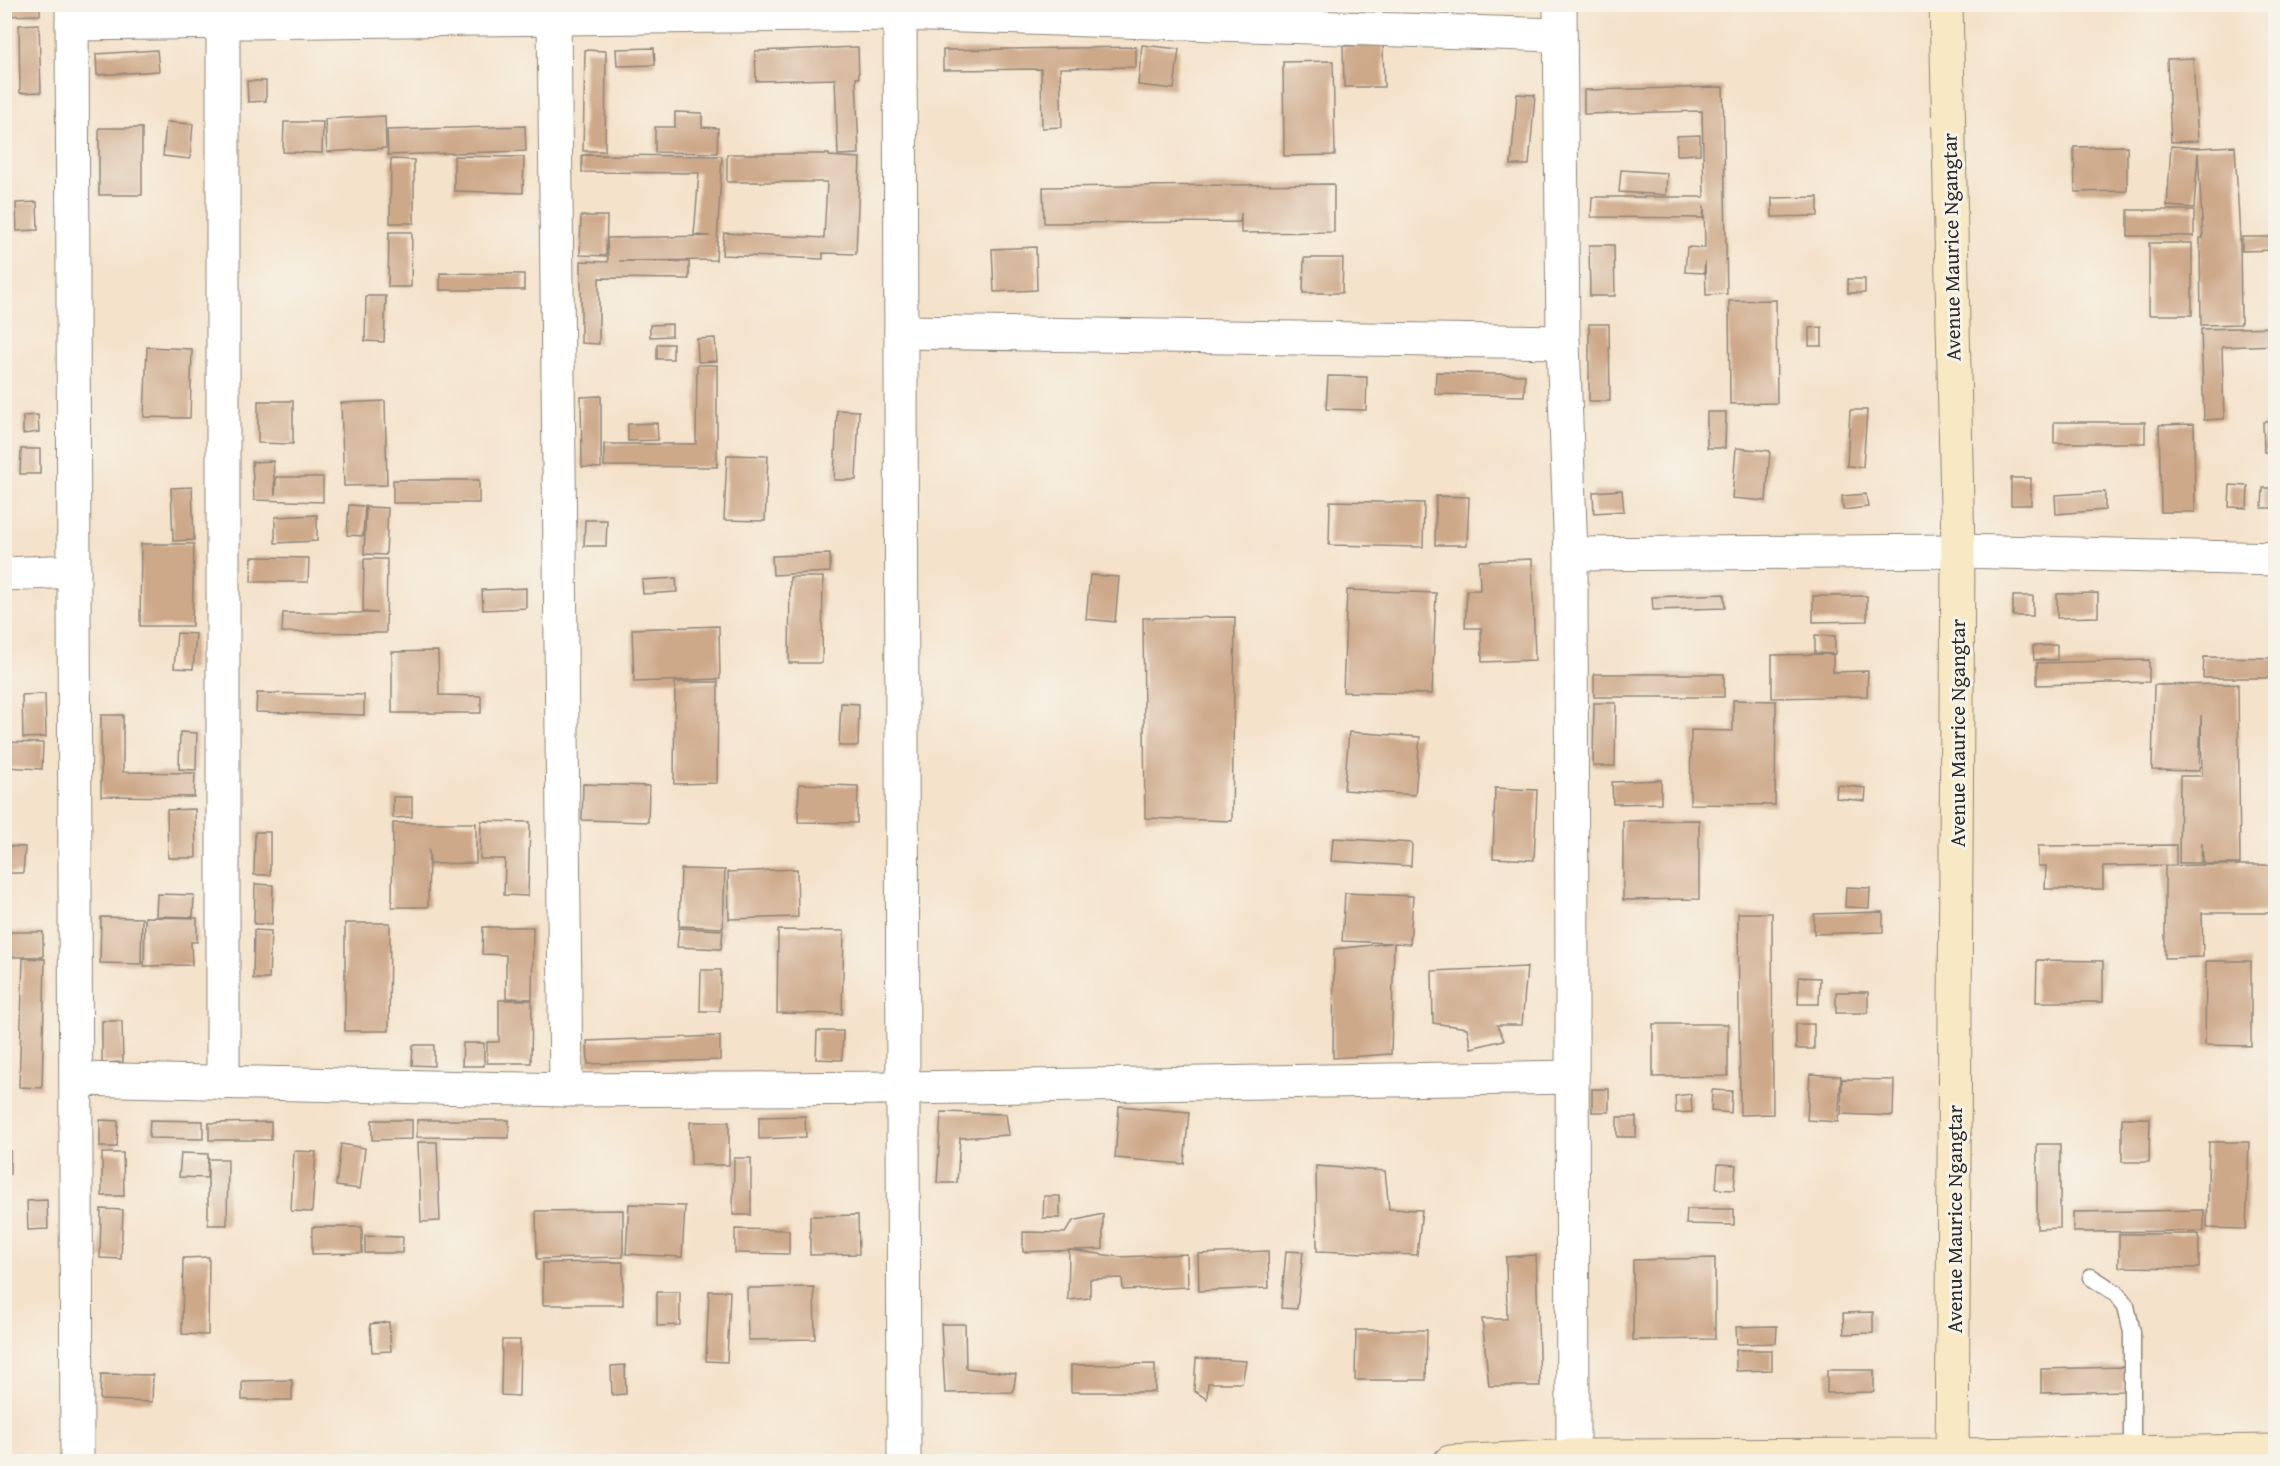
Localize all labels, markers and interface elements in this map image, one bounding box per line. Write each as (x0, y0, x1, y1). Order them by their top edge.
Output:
street label: Avenue Maurice Ngangtar (1934, 132, 1968, 361)
street label: Avenue Maurice Ngangtar (1942, 618, 1973, 847)
street label: Avenue Maurice Ngangtar (1939, 1104, 1970, 1333)

